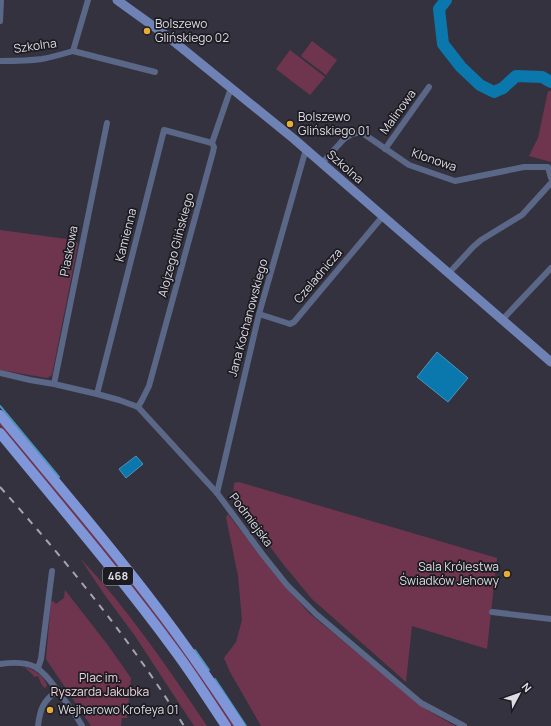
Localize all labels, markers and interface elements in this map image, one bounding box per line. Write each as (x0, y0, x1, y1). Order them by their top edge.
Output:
place label: Bolszewo Glińskiego 02 (155, 15, 229, 46)
marker: Bolszewo Glińskiego 02 (142, 26, 152, 36)
street label: Szkolna (12, 34, 58, 57)
street label: Malinowa (375, 86, 420, 138)
place label: Bolszewo Glińskiego 01 (298, 108, 370, 139)
marker: Bolszewo Glińskiego 01 (285, 119, 295, 129)
street label: Klonowa (409, 144, 459, 175)
street label: Szkolna (323, 146, 367, 187)
street label: Alojzego Glińskiego (153, 191, 198, 299)
street label: Kamienna (111, 206, 140, 263)
street label: Piaskowa (55, 224, 82, 278)
street label: Czeladnicza (289, 244, 346, 307)
street label: Jana Kochanowskiego (224, 257, 271, 379)
street label: Podmiejska (226, 489, 277, 550)
place label: Sala Królestwa Świadków Jehowy (399, 558, 500, 589)
road number: 468 (103, 567, 133, 585)
marker: Sala Królestwa Świadków Jehowy (502, 569, 512, 579)
park label: Plac im. Ryszarda Jakubka (51, 669, 149, 700)
north arrow (499, 674, 539, 714)
text: N (519, 679, 535, 695)
place label: Wejherowo Krofeya 01 (58, 701, 179, 718)
marker: Wejherowo Krofeya 01 (45, 705, 55, 715)

